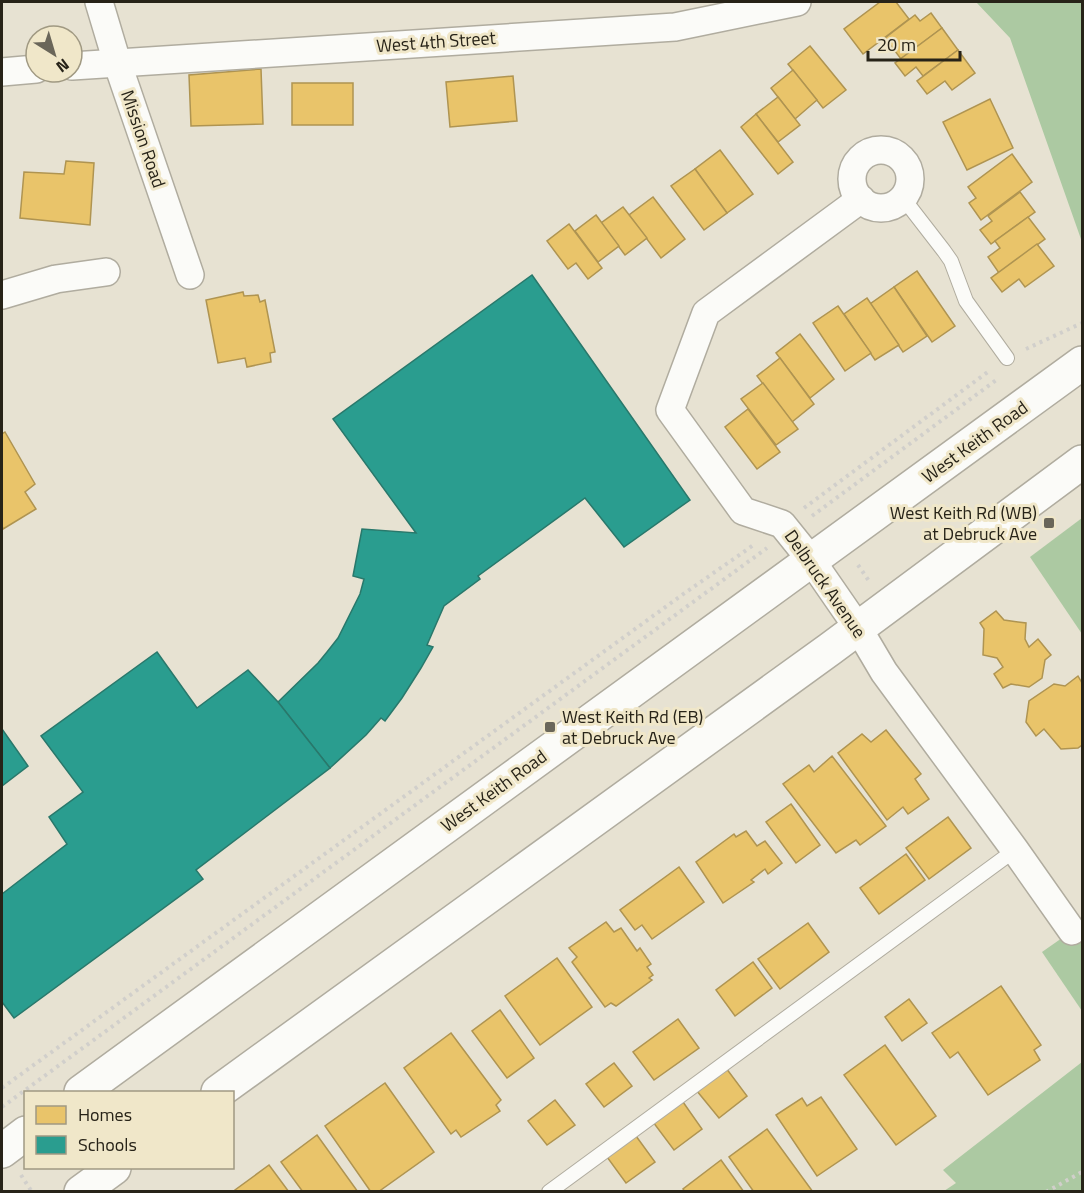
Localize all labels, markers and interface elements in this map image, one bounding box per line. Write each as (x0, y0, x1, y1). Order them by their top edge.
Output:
north arrow (24, 24, 84, 84)
street label: West 4th Street (375, 24, 497, 59)
scale bar (868, 24, 960, 62)
text: 20 m (877, 31, 916, 58)
text: N (51, 53, 75, 79)
street label: Mission Road (114, 86, 173, 191)
street label: West Keith Road (916, 394, 1033, 489)
place label: West Keith Rd (WB) at Debruck Ave (890, 499, 1037, 547)
marker: West Keith Rd (WB) at Debruck Ave (1042, 516, 1056, 530)
street label: Delbruck Avenue (778, 524, 873, 643)
place label: West Keith Rd (EB) at Debruck Ave (562, 703, 703, 751)
marker: West Keith Rd (EB) at Debruck Ave (543, 720, 557, 734)
street label: West Keith Road (435, 743, 552, 838)
legend (24, 1091, 234, 1169)
text: Homes (78, 1101, 132, 1128)
text: Schools (78, 1131, 137, 1158)

